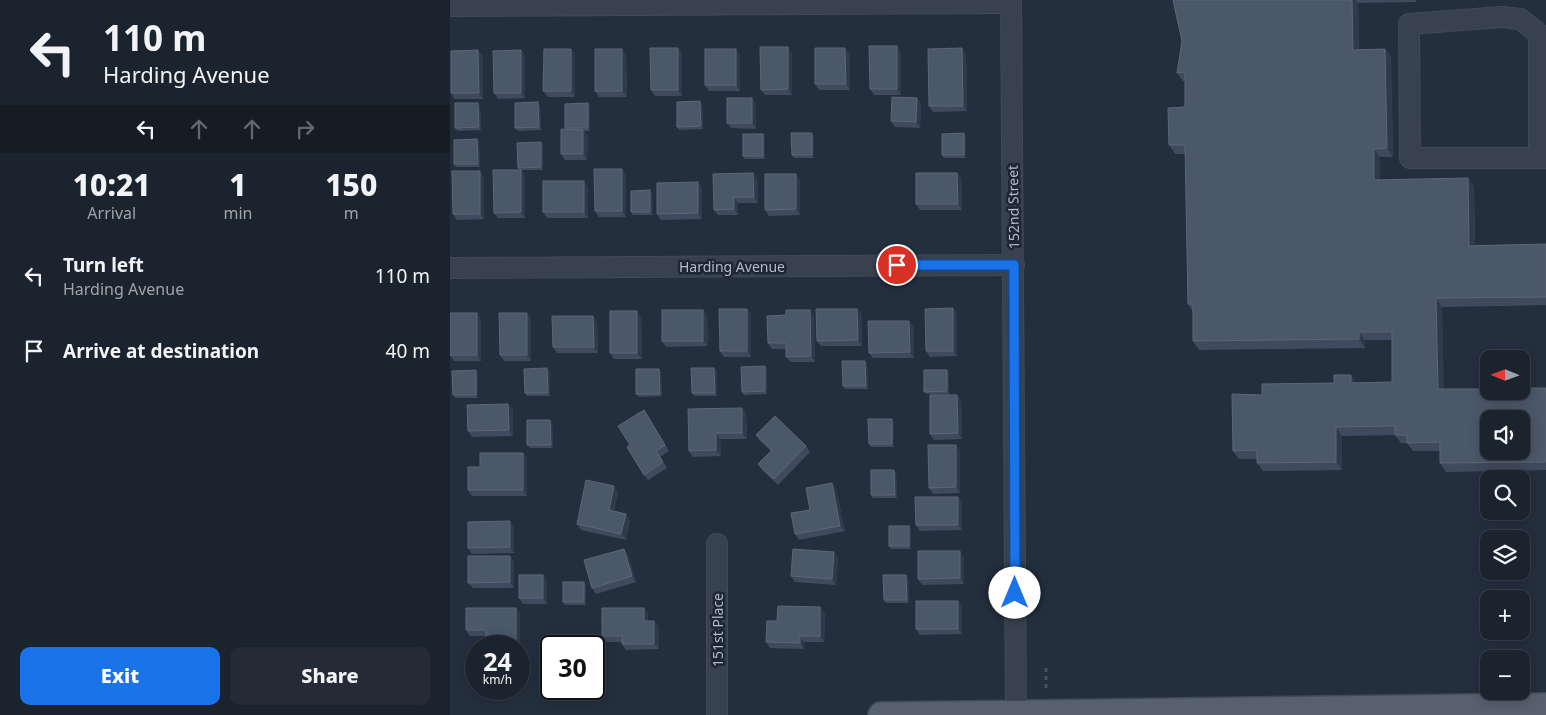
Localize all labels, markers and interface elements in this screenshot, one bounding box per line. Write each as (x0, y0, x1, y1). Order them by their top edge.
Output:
text: 110 m (103, 14, 206, 61)
icon: left (20, 20, 85, 85)
text: Harding Avenue (103, 59, 270, 89)
icon: left (132, 115, 160, 143)
icon: ahead (185, 115, 213, 143)
icon: ahead (238, 115, 266, 143)
icon: right (291, 115, 319, 143)
text: 10:21 (73, 164, 151, 205)
text: 1 (229, 164, 247, 205)
text: 150 (325, 164, 377, 205)
street label: 152nd Street (1003, 165, 1023, 249)
text: Arrival (87, 202, 136, 224)
text: min (223, 202, 252, 224)
text: m (344, 202, 359, 224)
pin (876, 244, 918, 286)
icon: arrive (883, 251, 911, 279)
text: Turn left (63, 252, 144, 278)
street label: Harding Avenue (679, 257, 785, 276)
icon: left (20, 262, 48, 290)
text: 110 m (375, 263, 430, 289)
text: Harding Avenue (63, 278, 184, 300)
icon: arrive (20, 337, 48, 365)
text: Arrive at destination (63, 338, 259, 364)
text: 40 m (386, 338, 430, 364)
north arrow (1480, 350, 1530, 400)
map controls (1480, 350, 1530, 700)
button: sound (1480, 410, 1530, 460)
button: search (1480, 470, 1530, 520)
button: layers (1480, 530, 1530, 580)
position arrow (988, 566, 1040, 618)
button: + (1480, 590, 1530, 640)
street label: 151st Place (708, 593, 727, 667)
speed limit sign: 30 (540, 635, 605, 700)
text: 24 (483, 644, 512, 678)
button: Exit (20, 647, 220, 705)
button: Share (230, 647, 430, 705)
button: − (1480, 650, 1530, 700)
text: km/h (483, 671, 512, 688)

